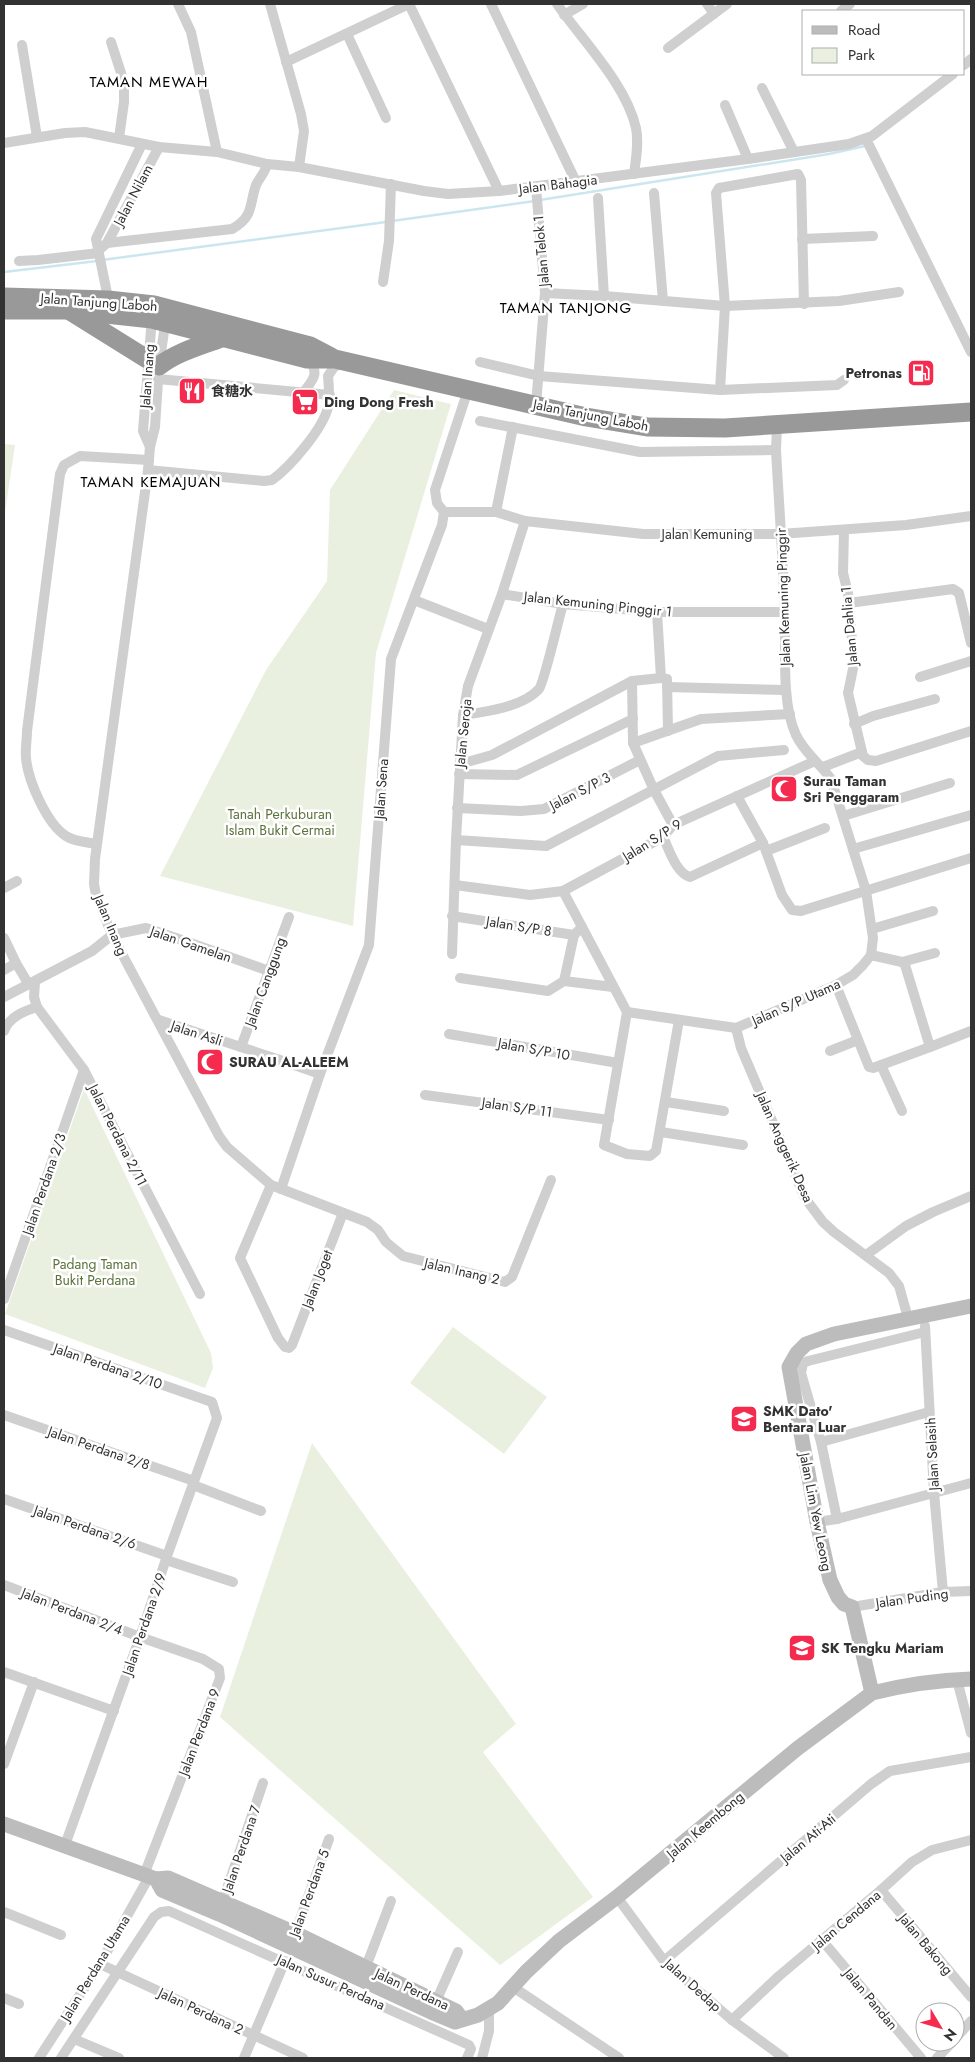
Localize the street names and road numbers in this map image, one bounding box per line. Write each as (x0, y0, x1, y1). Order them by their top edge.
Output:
street label: Jalan Nilam (108, 161, 158, 231)
street label: Jalan Bahagia (516, 169, 598, 199)
street label: Jalan Telok 1 (528, 215, 554, 289)
street label: Jalan Tanjung Laboh (38, 288, 158, 316)
street label: Jalan Inang (135, 343, 159, 411)
street label: Jalan Tanjung Laboh (530, 394, 650, 436)
street label: Jalan Kemuning (660, 524, 752, 544)
street label: Jalan Kemuning Pinggir (771, 527, 795, 668)
street label: Jalan Kemuning Pinggir 1 (521, 586, 673, 622)
street label: Jalan Dahlia 1 (836, 586, 863, 668)
street label: Jalan Seroja (449, 698, 477, 770)
street label: Jalan Sena (369, 758, 393, 822)
street label: Jalan S/P 3 (544, 767, 614, 816)
street label: Jalan S/P 9 (617, 814, 685, 867)
street label: Jalan Inang (88, 890, 133, 959)
street label: Jalan S/P 8 (483, 911, 553, 941)
street label: Jalan Gamelan (146, 920, 234, 967)
street label: Jalan Canggung (239, 934, 290, 1031)
street label: Jalan S/P Utama (747, 974, 843, 1031)
street label: Jalan Asli (167, 1015, 225, 1051)
street label: Jalan S/P 10 (494, 1032, 572, 1065)
street label: Jalan Perdana 2/11 (83, 1079, 152, 1189)
street label: Jalan Anggerik Desa (751, 1087, 818, 1206)
street label: Jalan S/P 11 (478, 1092, 554, 1122)
street label: Jalan Perdana 2/3 (17, 1130, 71, 1240)
street label: Jalan Joget (296, 1246, 338, 1313)
street label: Jalan Inang 2 (420, 1252, 502, 1289)
street label: Jalan Perdana 2/10 (49, 1337, 165, 1394)
street label: Jalan Selasih (920, 1417, 944, 1493)
street label: Jalan Perdana 2/8 (43, 1421, 153, 1475)
street label: Jalan Lim Yew Leong (794, 1449, 837, 1573)
street label: Jalan Perdana 2/6 (29, 1499, 139, 1554)
street label: Jalan Perdana 2/9 (116, 1570, 171, 1680)
street label: Jalan Perdana 2/4 (17, 1582, 126, 1640)
street label: Jalan Puding (872, 1583, 950, 1613)
street label: Jalan Perdana 9 (172, 1686, 225, 1780)
street label: Jalan Keembong (661, 1787, 748, 1865)
street label: Jalan Perdana 7 (216, 1802, 266, 1897)
street label: Jalan Ati-Ati (774, 1809, 840, 1868)
street label: Jalan Perdana 5 (283, 1846, 334, 1941)
street label: Jalan Cendana (806, 1885, 885, 1956)
street label: Jalan Bakong (893, 1907, 958, 1979)
street label: Jalan Perdana Utama (54, 1911, 135, 2026)
street label: Jalan Susur Perdana (272, 1948, 388, 2015)
street label: Jalan Dedap (658, 1952, 726, 2016)
street label: Jalan Perdana (370, 1962, 452, 2015)
street label: Jalan Pandan (838, 1962, 903, 2034)
street label: Jalan Perdana 2 (153, 1982, 247, 2039)

